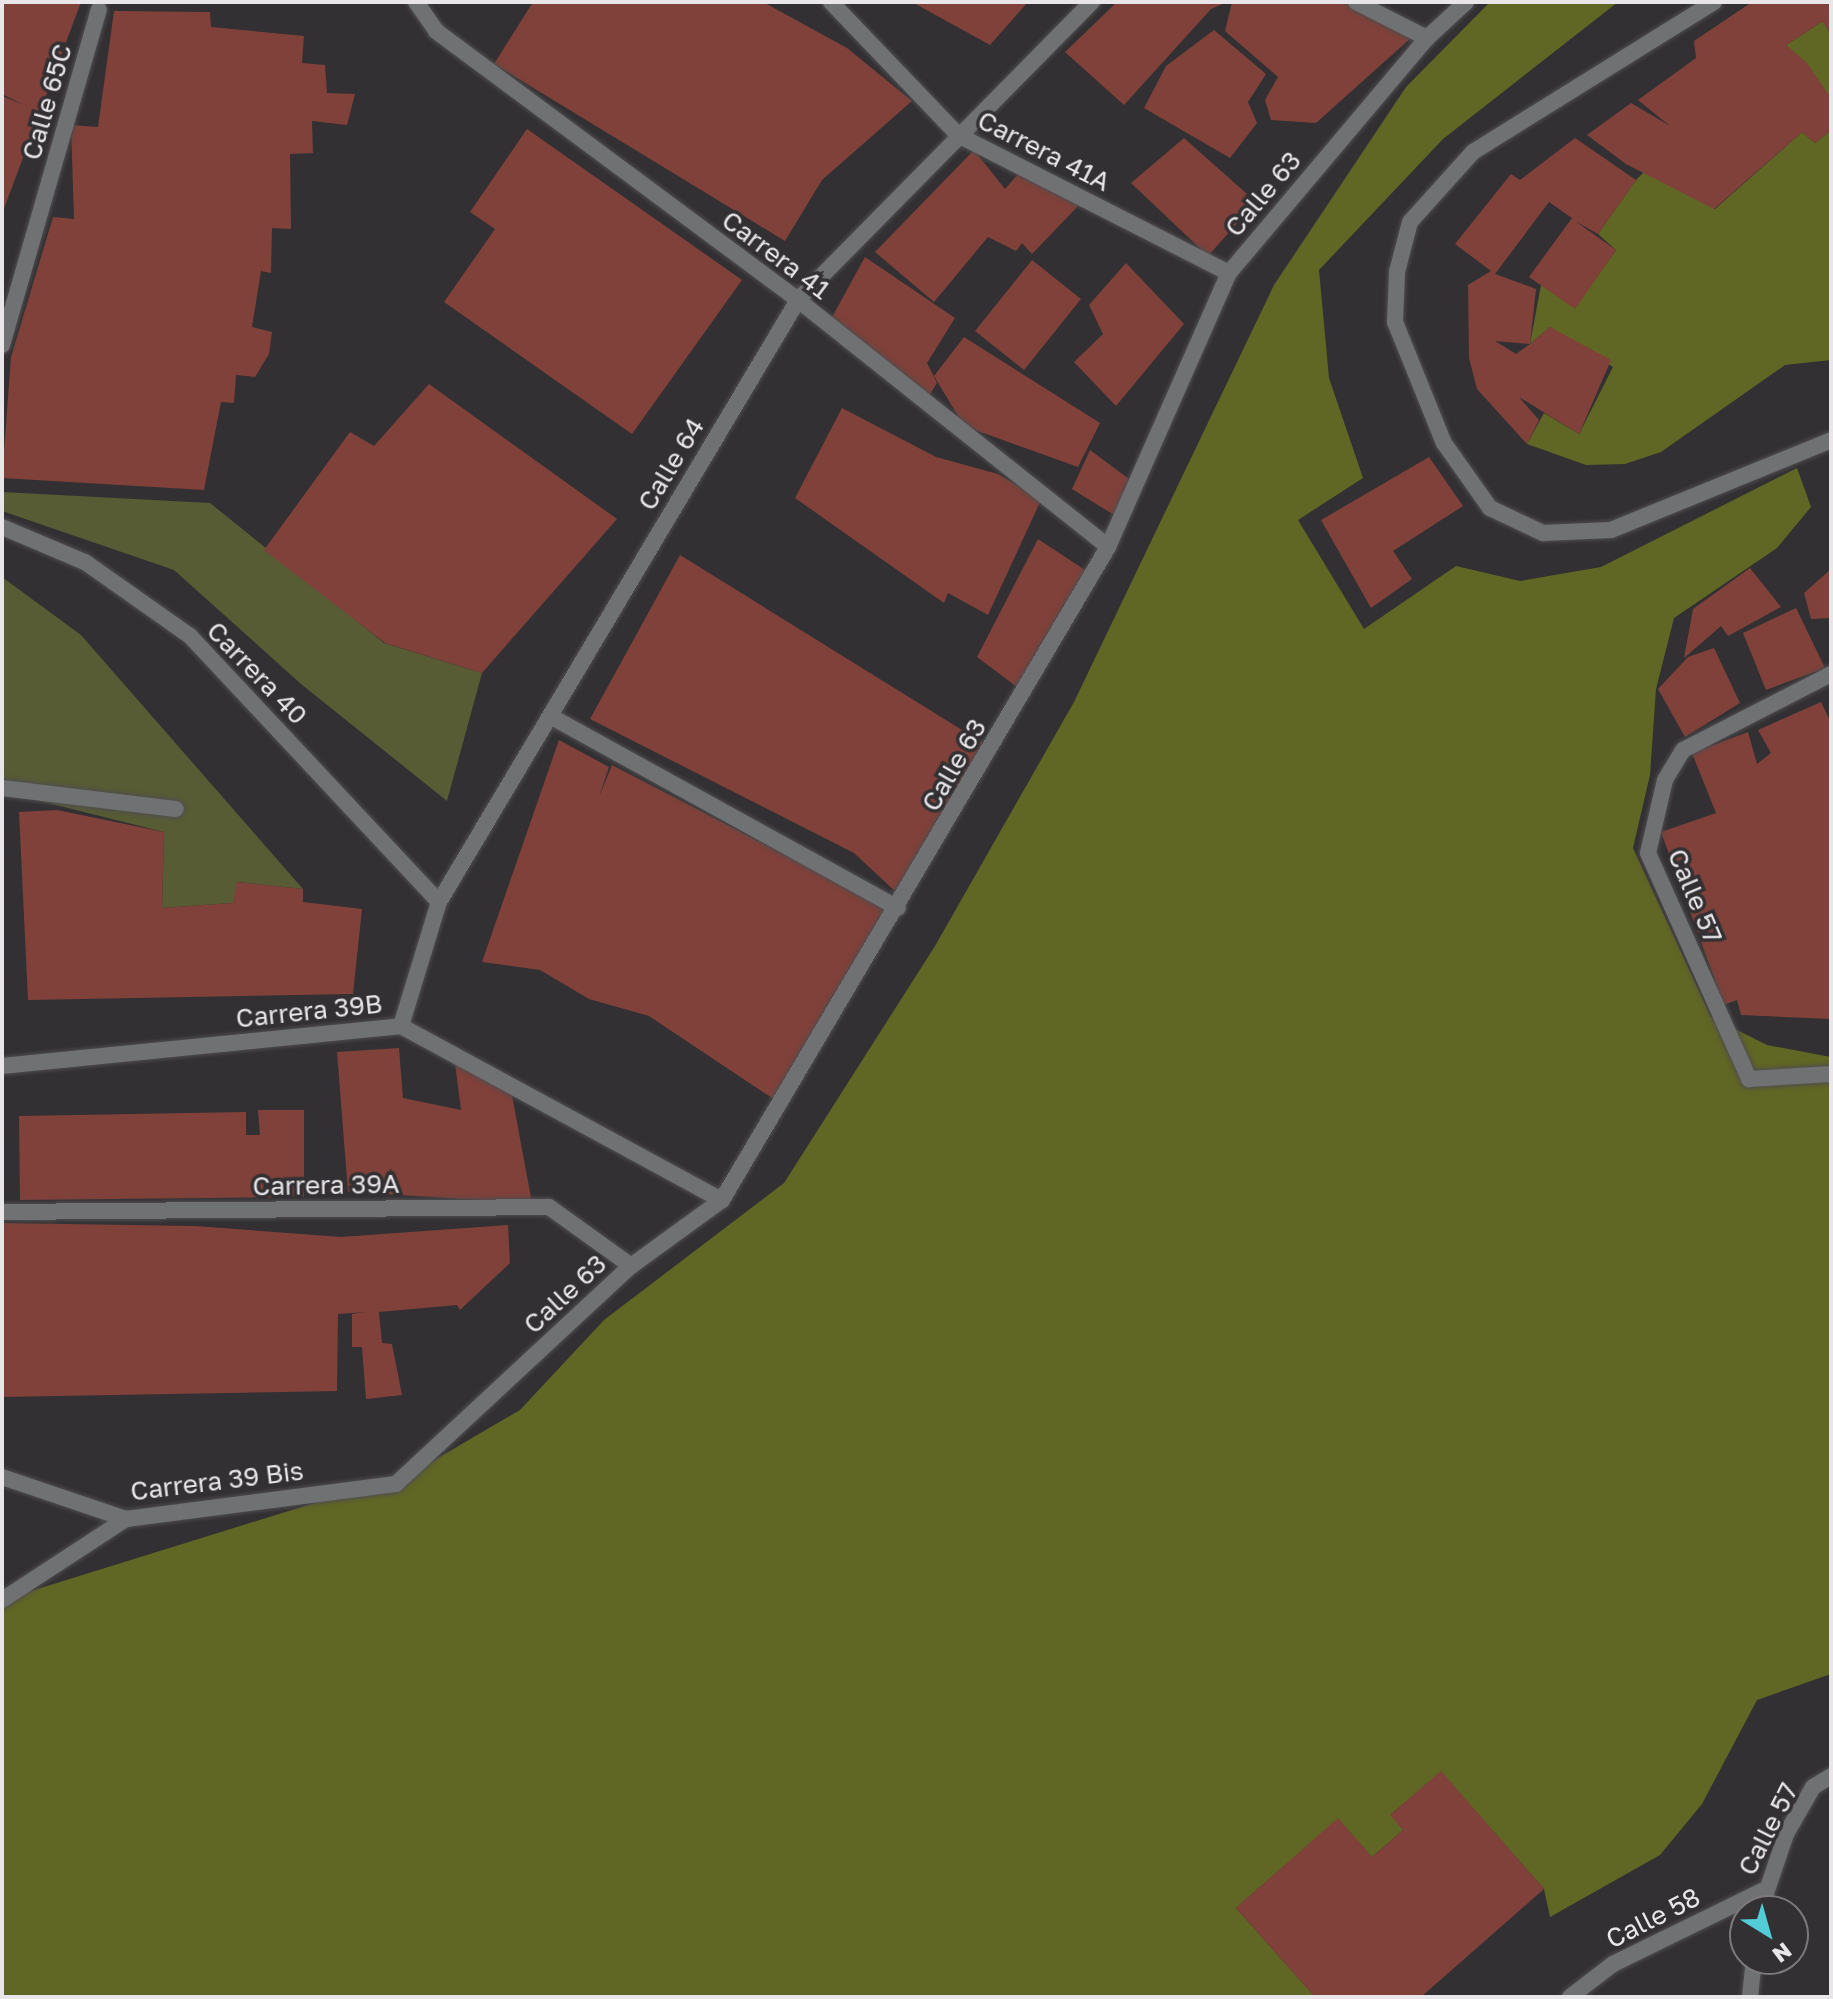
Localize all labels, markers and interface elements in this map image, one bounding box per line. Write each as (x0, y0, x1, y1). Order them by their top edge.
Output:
street label: Calle 65C (16, 41, 78, 163)
street label: Carrera 41A (973, 104, 1115, 198)
street label: Calle 63 (1219, 145, 1307, 243)
street label: Carrera 41 (716, 204, 836, 306)
street label: Calle 64 (631, 412, 711, 516)
street label: Carrera 40 (200, 615, 314, 731)
street label: Calle 63 (915, 713, 993, 817)
street label: Calle 57 (1661, 844, 1729, 948)
street label: Carrera 39B (234, 988, 384, 1034)
street label: Carrera 39A (252, 1168, 400, 1202)
street label: Calle 63 (517, 1248, 613, 1340)
street label: Carrera 39 Bis (129, 1455, 305, 1507)
street label: Calle 57 (1732, 1778, 1804, 1880)
street label: Calle 58 (1601, 1881, 1705, 1955)
north arrow (1729, 1895, 1809, 1975)
text: N (1768, 1937, 1797, 1969)

